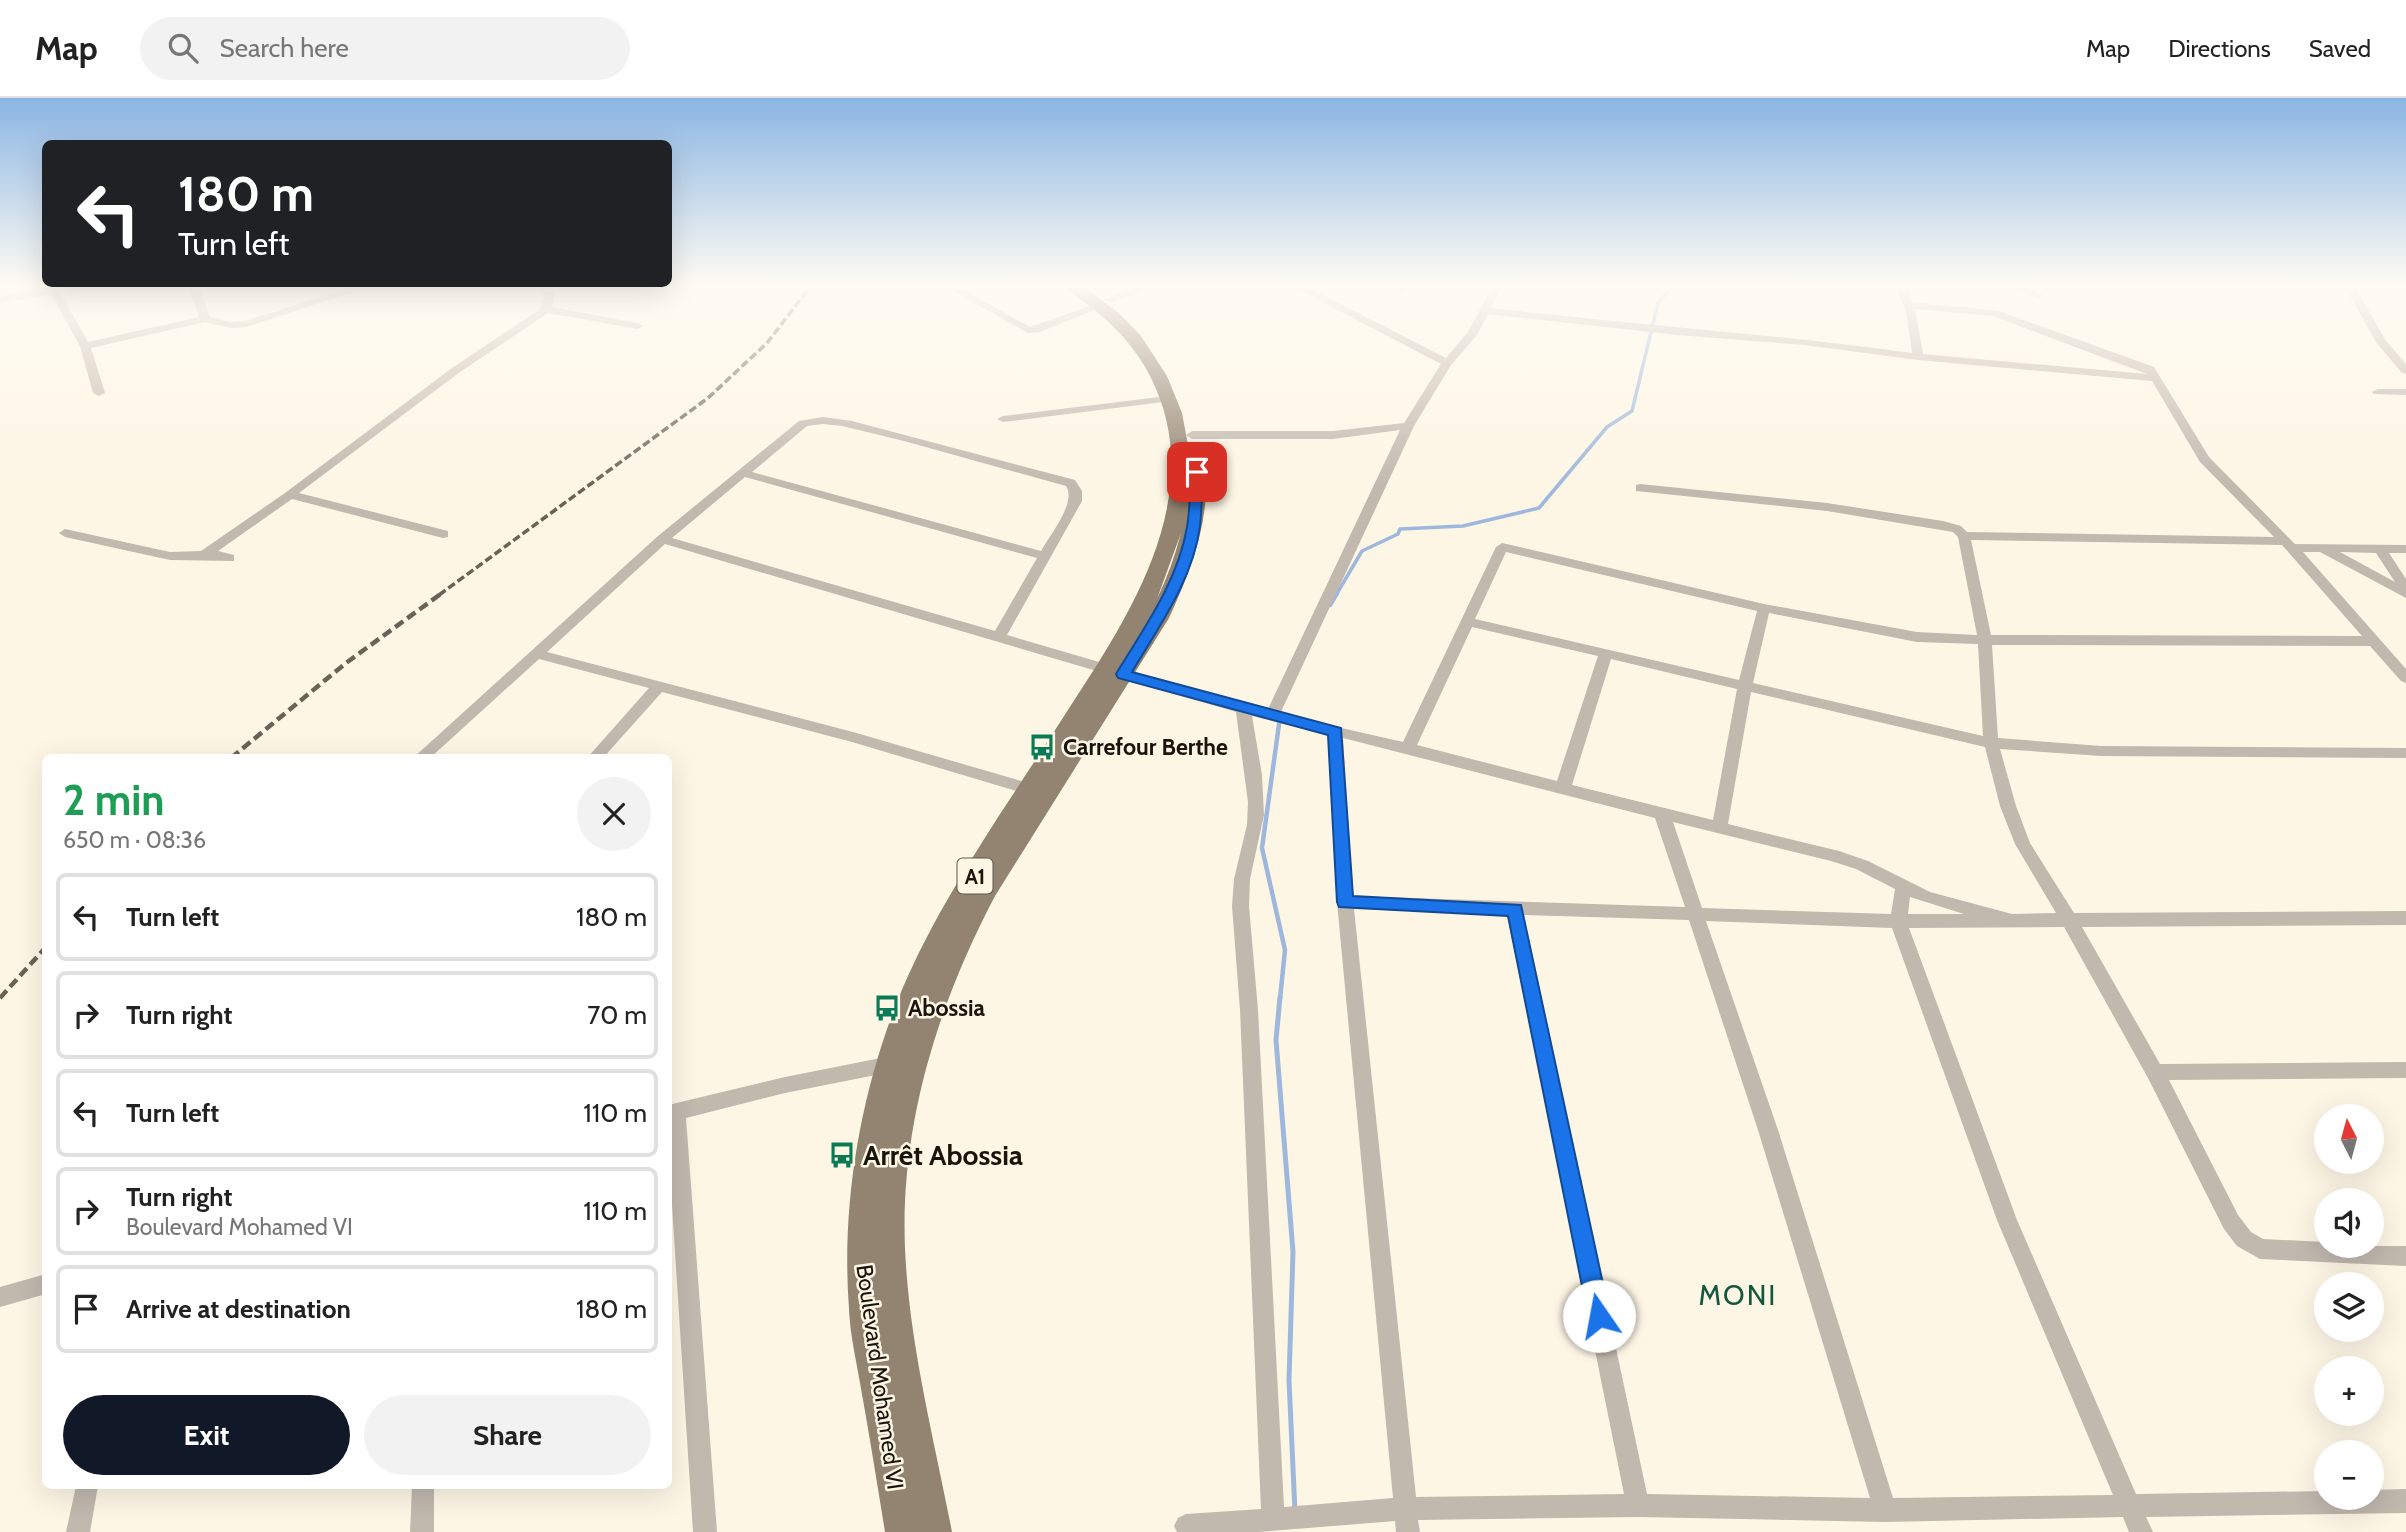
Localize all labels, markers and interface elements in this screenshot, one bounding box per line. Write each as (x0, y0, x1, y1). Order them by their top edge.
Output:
search box (140, 17, 630, 80)
text: Map (35, 28, 98, 68)
icon: search (164, 29, 202, 67)
text: Search here (220, 32, 349, 64)
text: Map (2086, 34, 2130, 63)
text: Directions (2168, 34, 2271, 63)
text: Saved (2309, 34, 2371, 63)
text: 180 m (178, 164, 314, 223)
icon: left (63, 168, 154, 259)
text: Turn left (178, 224, 289, 263)
pin (1167, 442, 1227, 502)
icon: arrive (1178, 453, 1216, 491)
bus stop icon: Carrefour Berthe (1027, 732, 1057, 762)
place label: Carrefour Berthe (1063, 733, 1228, 761)
text: 2 min (63, 774, 164, 826)
button: close (577, 777, 651, 851)
text: 650 m · 08:36 (63, 826, 206, 854)
road number: A1 (958, 858, 992, 894)
icon: left (67, 898, 105, 936)
text: Turn left (126, 901, 219, 933)
text: 180 m (576, 901, 647, 933)
bus stop icon: Abossia (872, 993, 902, 1023)
place label: Abossia (908, 994, 986, 1022)
icon: right (67, 996, 105, 1034)
text: Turn right (126, 999, 232, 1031)
text: 70 m (587, 999, 647, 1031)
icon: left (67, 1094, 105, 1132)
text: Turn left (126, 1097, 219, 1129)
text: 110 m (583, 1097, 647, 1129)
north arrow (2314, 1104, 2384, 1174)
map controls (2314, 1104, 2384, 1510)
place label: Arrêt Abossia (863, 1138, 1023, 1172)
bus stop icon: Arrêt Abossia (827, 1140, 857, 1170)
text: Turn right (126, 1181, 232, 1213)
button: sound (2314, 1188, 2384, 1258)
icon: right (67, 1192, 105, 1230)
text: 110 m (583, 1195, 647, 1227)
text: Boulevard Mohamed VI (126, 1213, 353, 1241)
street label: Boulevard Mohamed VI (850, 1263, 910, 1491)
button: layers (2314, 1272, 2384, 1342)
district label: MONI (1698, 1278, 1778, 1312)
position arrow (1562, 1279, 1636, 1353)
icon: arrive (67, 1290, 105, 1328)
text: Arrive at destination (126, 1293, 351, 1325)
text: 180 m (576, 1293, 647, 1325)
button: + (2314, 1356, 2384, 1426)
button: Exit (63, 1395, 350, 1475)
button: Share (364, 1395, 651, 1475)
button: − (2314, 1440, 2384, 1510)

